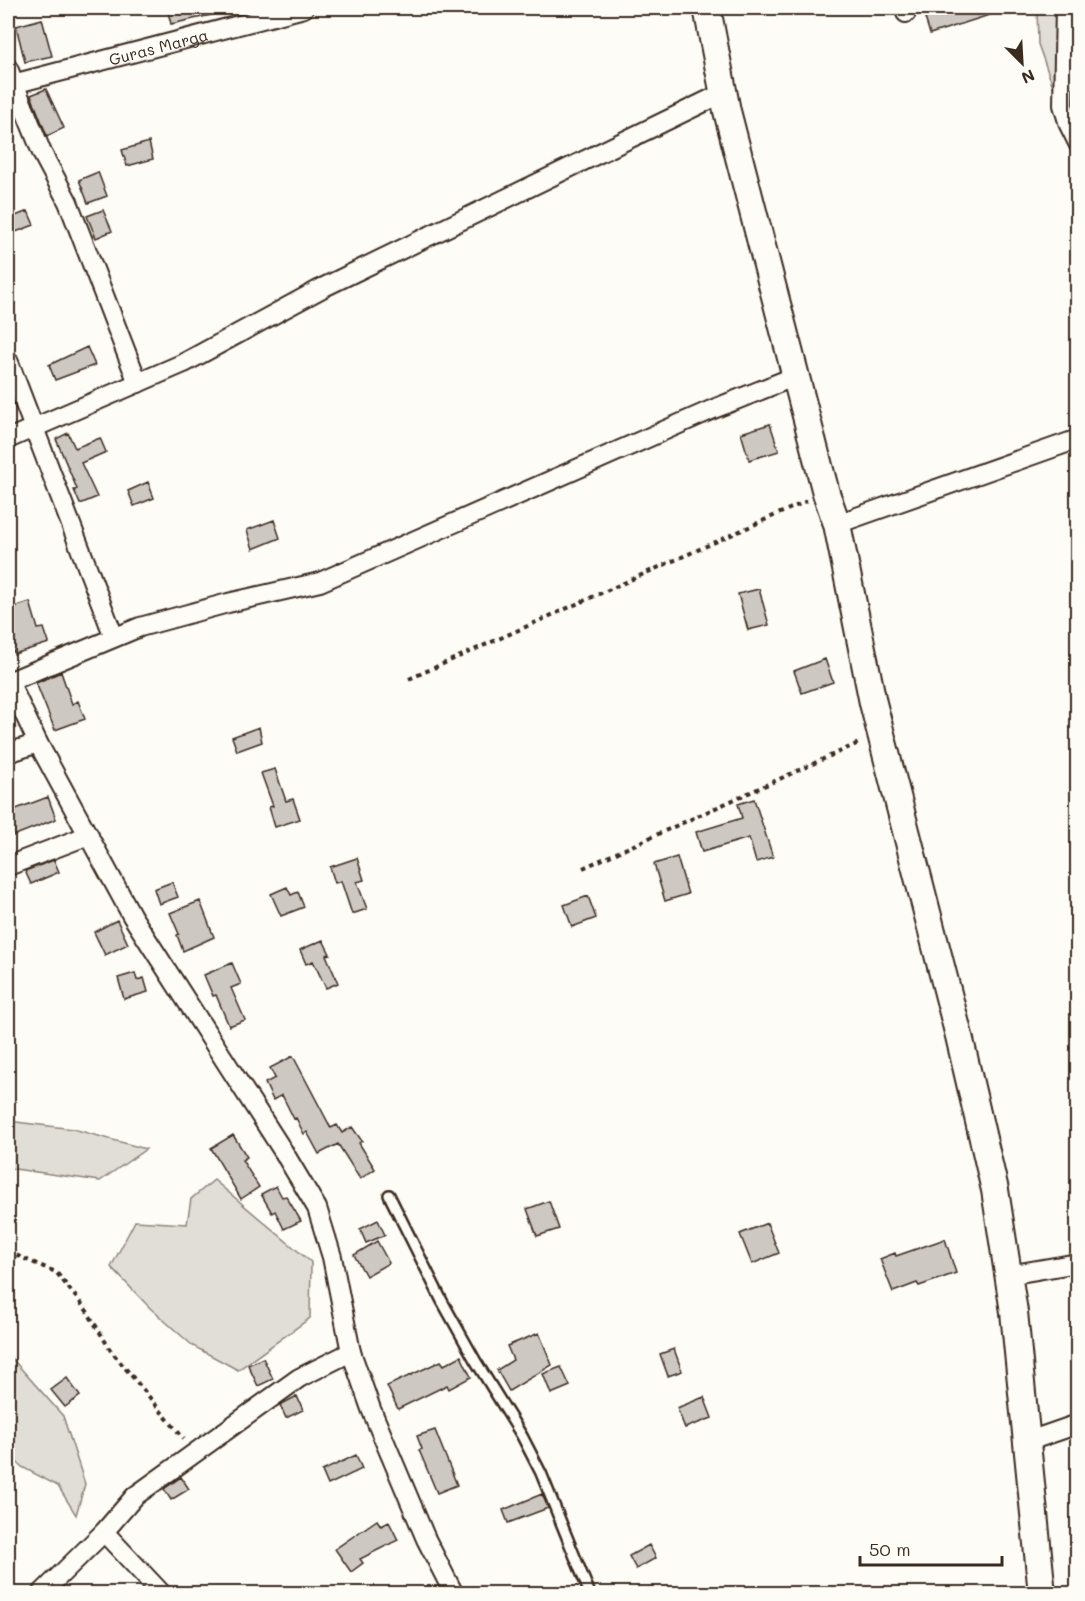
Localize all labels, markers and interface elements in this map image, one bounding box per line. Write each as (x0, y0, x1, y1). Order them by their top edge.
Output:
street label: Guras Marga (106, 23, 210, 69)
north arrow (992, 33, 1052, 93)
text: N (1018, 65, 1038, 89)
scale bar (860, 1529, 1002, 1567)
text: 50 m (869, 1537, 911, 1561)

